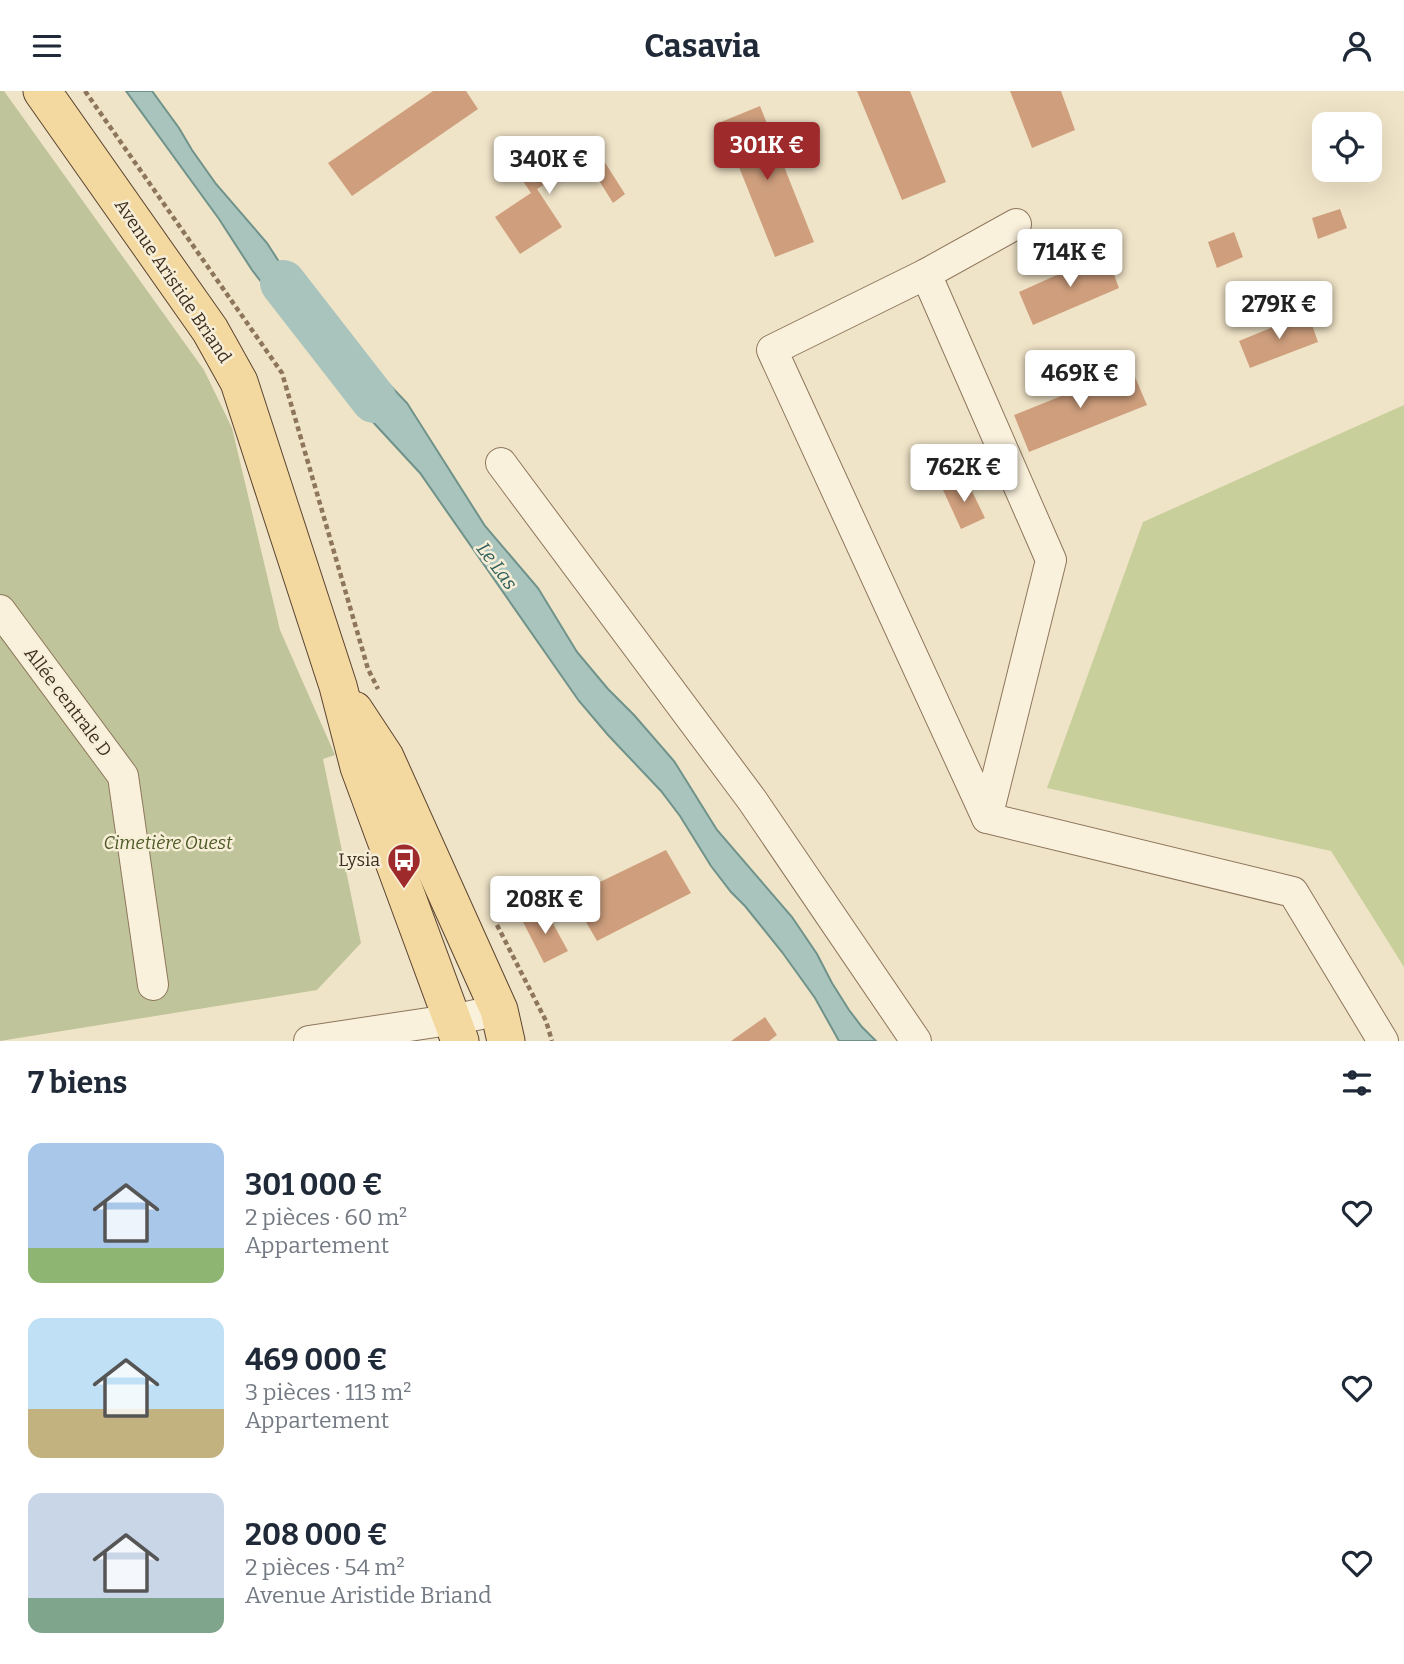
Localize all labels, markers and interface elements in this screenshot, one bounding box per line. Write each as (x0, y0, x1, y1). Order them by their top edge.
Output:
icon: menu (28, 27, 66, 65)
text: Casavia (644, 27, 760, 65)
icon: person (1338, 27, 1376, 65)
map controls (1312, 112, 1382, 182)
button: locate (1312, 112, 1382, 182)
pin: 301K € (710, 123, 824, 182)
text: 301K € (730, 131, 804, 159)
pin: 340K € (492, 137, 606, 196)
text: 340K € (510, 145, 588, 173)
street label: Avenue Aristide Briand (110, 195, 236, 367)
pin: 714K € (1013, 229, 1127, 289)
text: 714K € (1033, 238, 1107, 266)
pin: 279K € (1222, 281, 1336, 341)
text: 279K € (1241, 290, 1317, 318)
pin: 469K € (1023, 351, 1137, 410)
text: 469K € (1041, 359, 1119, 387)
pin: 762K € (907, 445, 1021, 504)
text: 762K € (926, 453, 1002, 481)
water label: Le Las (472, 538, 522, 594)
street label: Allée centrale D (20, 643, 116, 761)
park label: Cimetière Ouest (103, 832, 233, 854)
bus stop icon: Lysia (385, 841, 423, 890)
place label: Lysia (338, 849, 380, 871)
pin: 208K € (488, 877, 602, 936)
text: 208K € (506, 885, 584, 913)
icon: filters (1338, 1064, 1376, 1102)
text: 7 biens (28, 1065, 127, 1101)
text: 301 000 € (245, 1167, 383, 1203)
icon: home (84, 1171, 168, 1255)
icon: heart (1338, 1194, 1376, 1232)
text: 2 pièces · 60 m² (245, 1203, 407, 1231)
text: Appartement (245, 1231, 389, 1259)
text: 469 000 € (245, 1342, 388, 1378)
icon: home (84, 1346, 168, 1430)
icon: heart (1338, 1369, 1376, 1407)
text: 3 pièces · 113 m² (245, 1378, 411, 1406)
text: Appartement (245, 1406, 389, 1434)
text: 208 000 € (245, 1517, 388, 1553)
icon: home (84, 1521, 168, 1605)
icon: heart (1338, 1544, 1376, 1582)
text: 2 pièces · 54 m² (245, 1553, 405, 1581)
text: Avenue Aristide Briand (245, 1581, 492, 1609)

